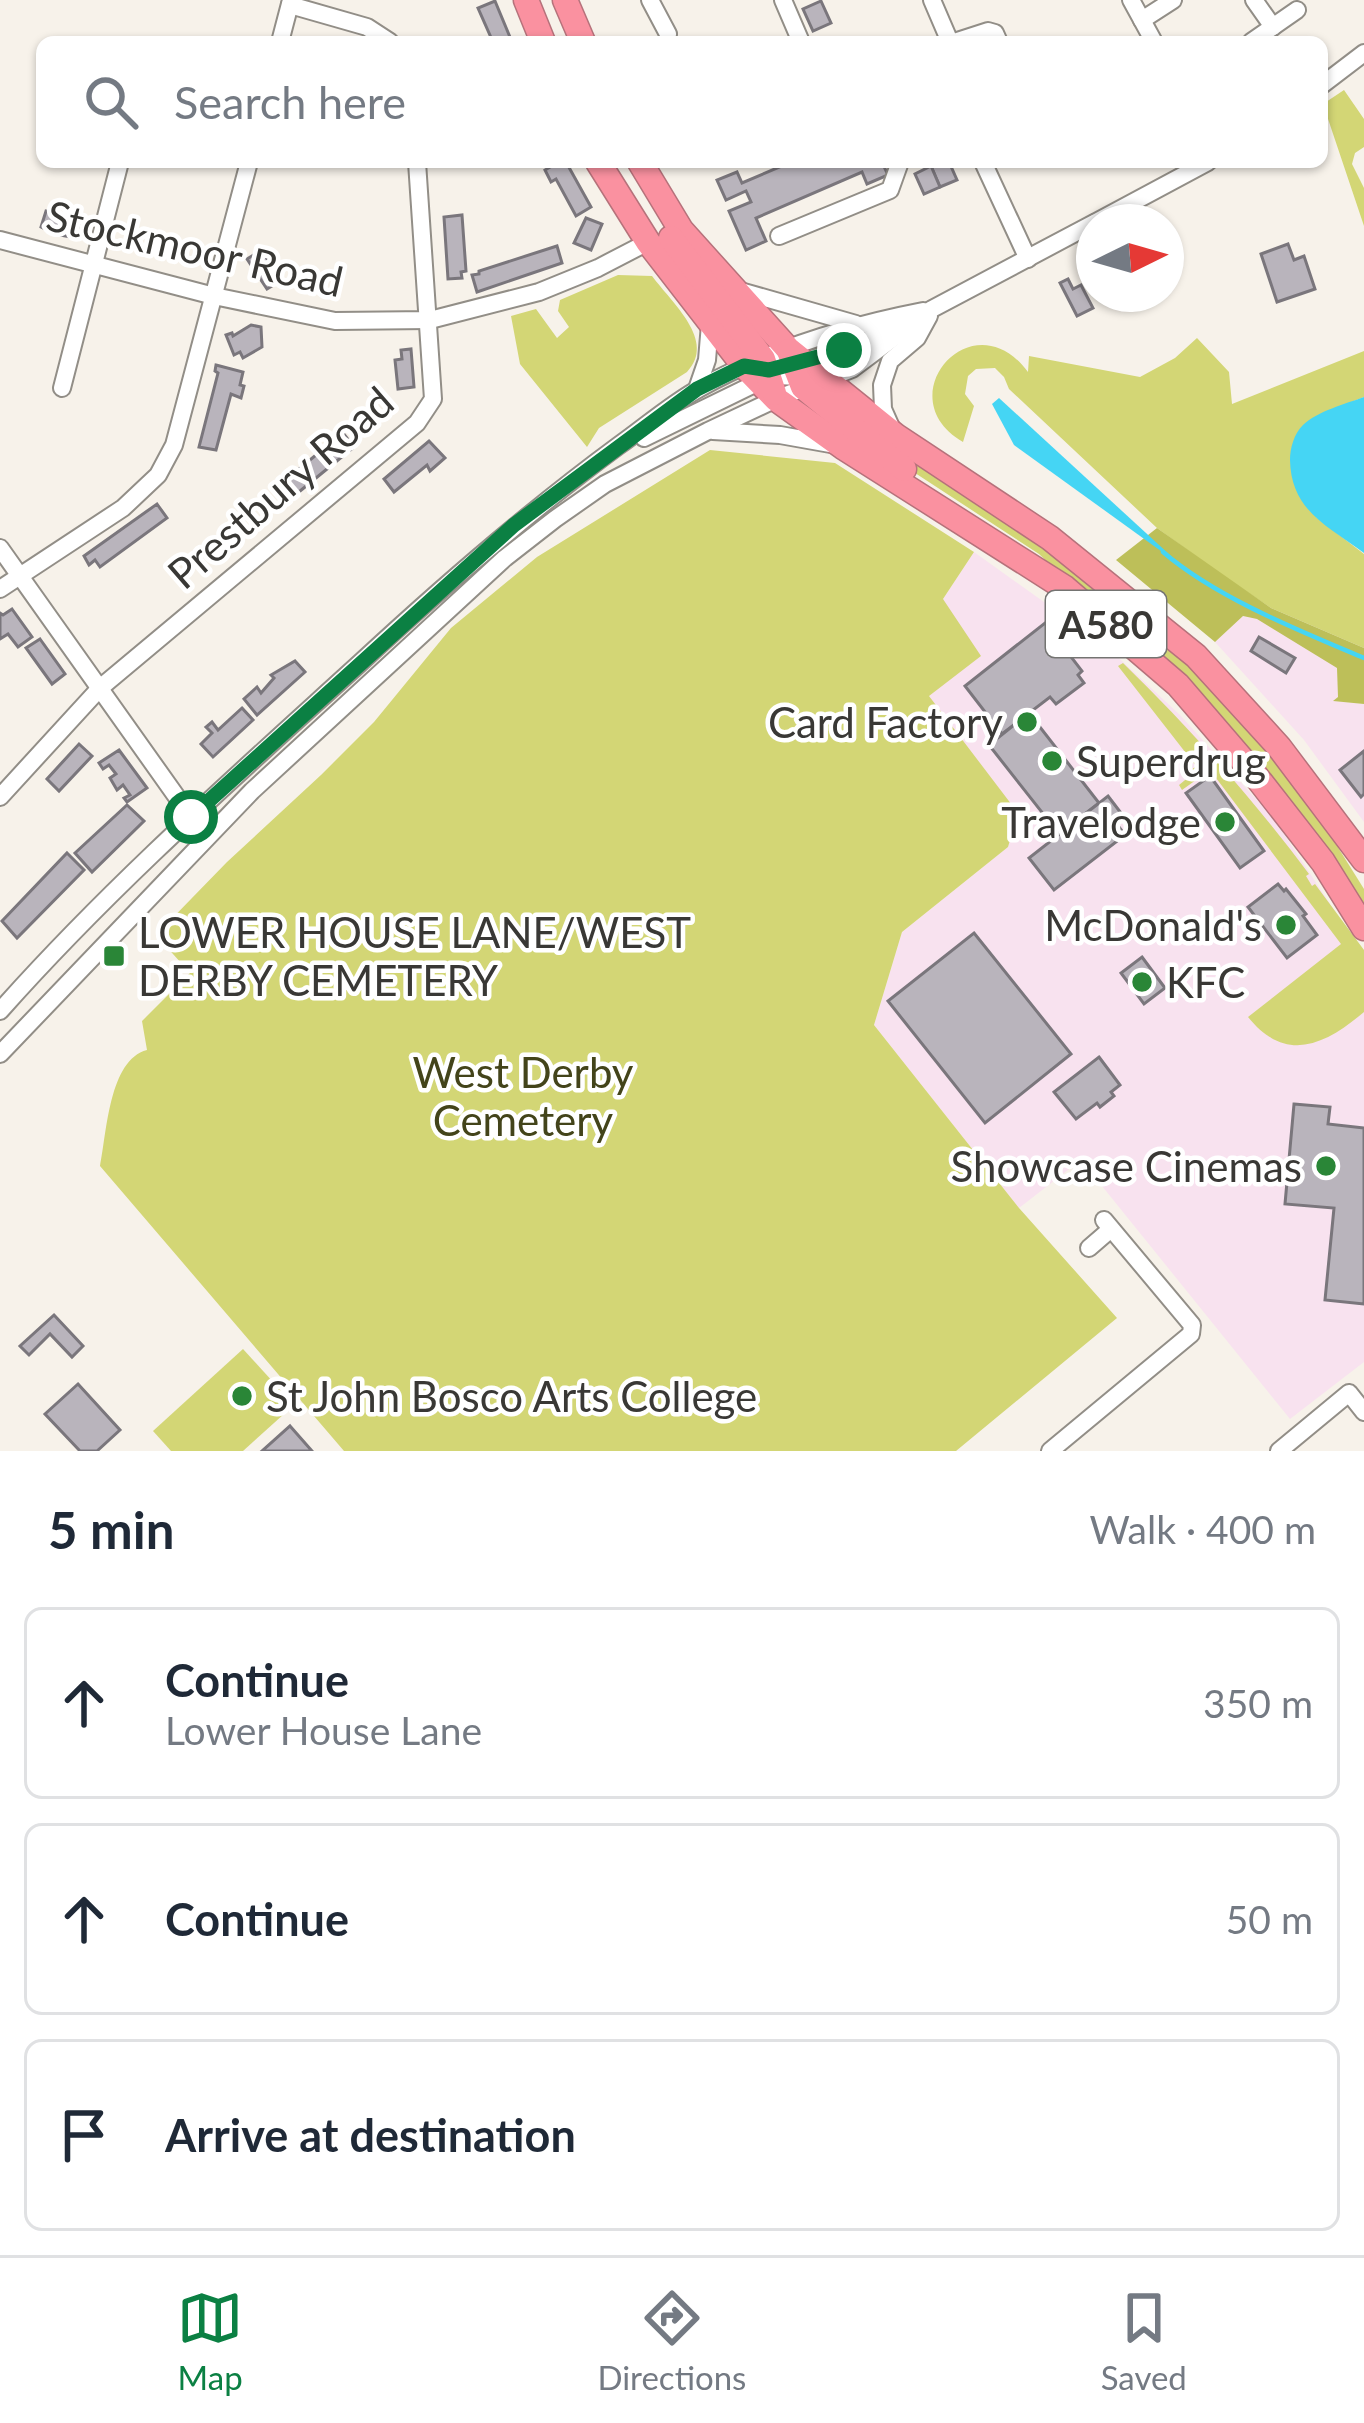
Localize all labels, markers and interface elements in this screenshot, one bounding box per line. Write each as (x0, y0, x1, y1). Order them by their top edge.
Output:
search box (36, 36, 1328, 168)
icon: search (78, 69, 144, 135)
text: Search here (174, 75, 406, 129)
street label: Stockmoor Road (42, 190, 348, 306)
north arrow (1076, 204, 1184, 312)
route end (817, 323, 871, 377)
street label: Prestbury Road (157, 376, 403, 598)
road number: A580 (1046, 591, 1166, 657)
place label: Card Factory (768, 697, 1003, 747)
marker: Card Factory (1014, 709, 1040, 735)
place label: Superdrug (1076, 736, 1266, 786)
marker: Superdrug (1039, 748, 1065, 774)
route start (164, 790, 218, 844)
place label: Travelodge (1001, 797, 1201, 847)
marker: Travelodge (1212, 809, 1238, 835)
place label: McDonald's (1044, 900, 1262, 950)
place label: LOWER HOUSE LANE/WEST DERBY CEMETERY (138, 907, 691, 1005)
marker: McDonald's (1273, 912, 1299, 938)
marker: LOWER HOUSE LANE/WEST DERBY CEMETERY (101, 943, 127, 969)
place label: KFC (1166, 957, 1245, 1007)
marker: KFC (1129, 969, 1155, 995)
park label: West Derby Cemetery (412, 1047, 634, 1145)
place label: Showcase Cinemas (951, 1141, 1302, 1191)
marker: Showcase Cinemas (1313, 1153, 1339, 1179)
place label: St John Bosco Arts College (266, 1371, 757, 1421)
marker: St John Bosco Arts College (229, 1383, 255, 1409)
text: 5 min (48, 1499, 174, 1560)
text: Walk · 400 m (1089, 1506, 1316, 1552)
text: Continue (165, 1653, 349, 1707)
icon: ahead (51, 1670, 117, 1736)
text: 350 m (1203, 1680, 1313, 1726)
text: Lower House Lane (165, 1707, 482, 1753)
icon: ahead (51, 1886, 117, 1952)
text: Continue (165, 1892, 349, 1946)
text: 50 m (1226, 1896, 1313, 1942)
icon: arrive (51, 2102, 117, 2168)
text: Arrive at destination (165, 2108, 576, 2162)
tab: Map (177, 2285, 243, 2397)
tab: Directions (597, 2285, 746, 2397)
tab: Saved (1101, 2285, 1187, 2397)

